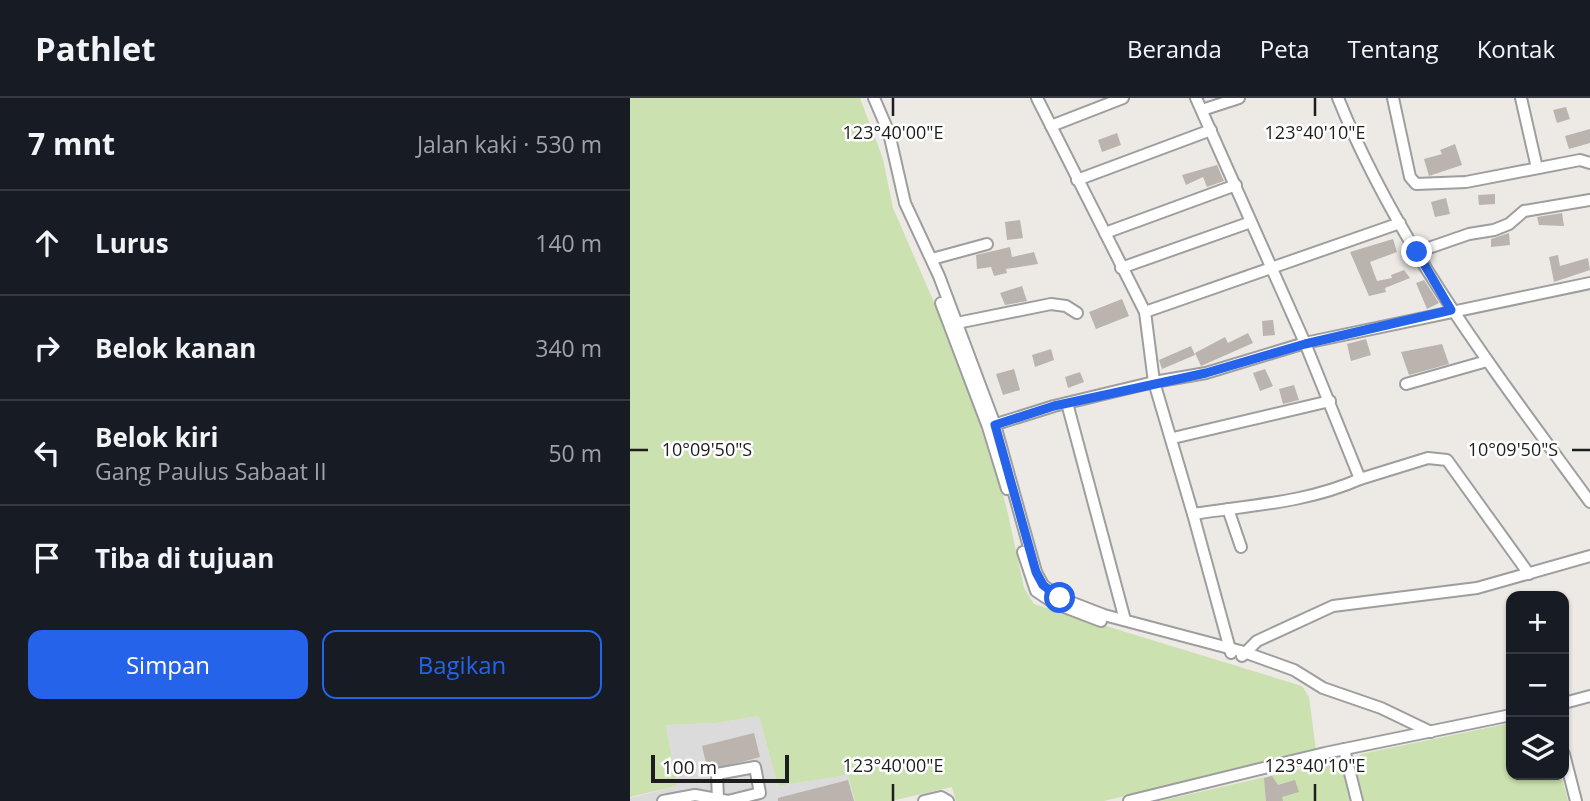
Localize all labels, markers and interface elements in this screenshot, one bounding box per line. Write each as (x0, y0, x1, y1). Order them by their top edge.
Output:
text: Pathlet (35, 26, 156, 71)
text: Beranda (1127, 32, 1222, 65)
text: Peta (1260, 32, 1310, 65)
text: Tentang (1348, 32, 1439, 65)
text: Kontak (1477, 32, 1555, 65)
text: 123°40'00"E (843, 120, 943, 144)
text: 123°40'10"E (1265, 120, 1365, 144)
text: 7 mnt (28, 123, 115, 164)
text: Jalan kaki · 530 m (417, 128, 602, 160)
icon: ahead (28, 224, 66, 262)
text: Lurus (95, 225, 169, 261)
text: 140 m (535, 227, 602, 259)
route end (1401, 236, 1432, 267)
icon: right (28, 329, 66, 367)
text: Belok kanan (95, 330, 256, 366)
text: 340 m (535, 332, 602, 364)
text: Belok kiri (95, 419, 219, 455)
icon: left (28, 434, 66, 472)
text: 50 m (548, 437, 602, 469)
text: 10°09'50"S (662, 437, 752, 461)
text: 10°09'50"S (1468, 437, 1558, 461)
text: Gang Paulus Sabaat II (95, 455, 327, 487)
icon: arrive (28, 539, 66, 577)
text: Tiba di tujuan (95, 540, 274, 576)
route start (1044, 582, 1075, 613)
map controls (1506, 591, 1569, 780)
button: + (1506, 591, 1569, 654)
button: Simpan (28, 630, 308, 699)
button: Bagikan (322, 630, 602, 699)
button: − (1506, 654, 1569, 717)
button: layers (1506, 717, 1569, 780)
scale bar (651, 752, 789, 784)
text: 123°40'00"E (843, 753, 943, 777)
text: 123°40'10"E (1265, 753, 1365, 777)
text: 100 m (662, 754, 717, 780)

